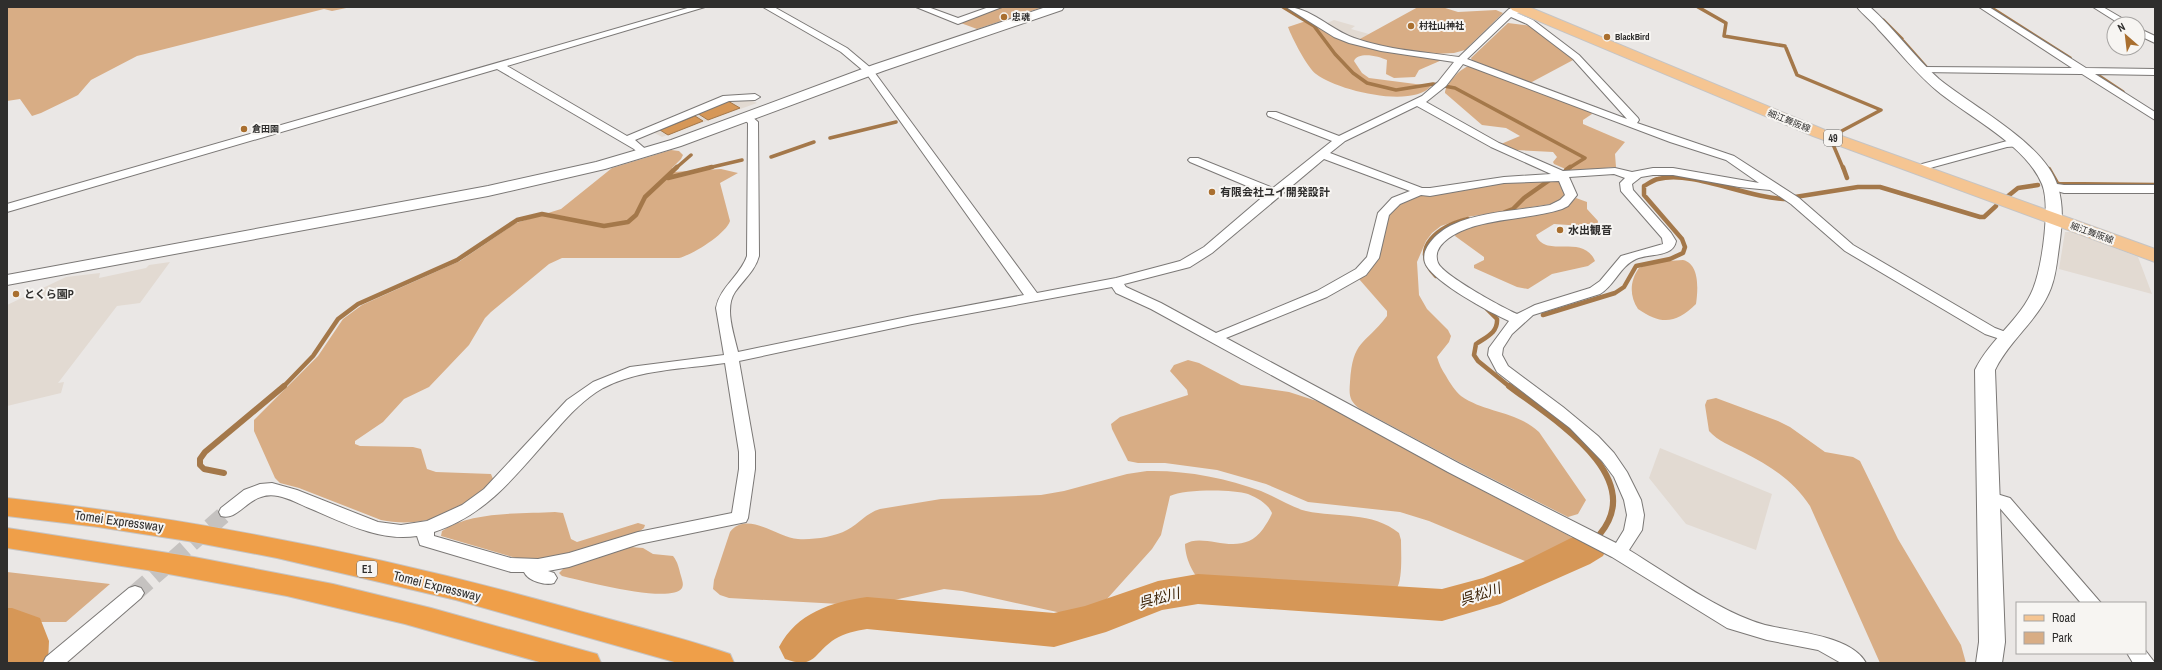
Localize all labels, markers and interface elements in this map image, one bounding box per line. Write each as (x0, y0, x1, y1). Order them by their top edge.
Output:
place label: 忠魂 (1012, 11, 1030, 23)
marker: 忠魂 (999, 12, 1009, 22)
north arrow (2106, 16, 2146, 56)
text: N (2115, 19, 2127, 35)
place label: 村社山神社 (1419, 20, 1464, 32)
marker: 村社山神社 (1406, 21, 1416, 31)
place label: BlackBird (1615, 31, 1650, 43)
marker: BlackBird (1602, 32, 1612, 42)
street label: 細江舞阪線 (1766, 107, 1813, 135)
place label: 倉田園 (252, 123, 279, 135)
marker: 倉田園 (239, 124, 249, 134)
road number: 49 (1824, 130, 1842, 146)
place label: 有限会社ユイ開発設計 (1220, 185, 1330, 199)
marker: 有限会社ユイ開発設計 (1207, 187, 1217, 197)
street label: 細江舞阪線 (2069, 220, 2116, 247)
place label: 水出観音 (1568, 223, 1612, 237)
marker: 水出観音 (1555, 225, 1565, 235)
place label: とくら園P (24, 287, 74, 301)
marker: とくら園P (11, 289, 21, 299)
street label: Tomei Expressway (74, 506, 165, 536)
road number: E1 (357, 561, 377, 577)
street label: Tomei Expressway (392, 567, 483, 605)
water label: 呉松川 (1457, 578, 1505, 609)
water label: 呉松川 (1136, 583, 1184, 612)
legend (2016, 602, 2146, 654)
text: Road (2052, 610, 2076, 626)
text: Park (2052, 630, 2072, 646)

